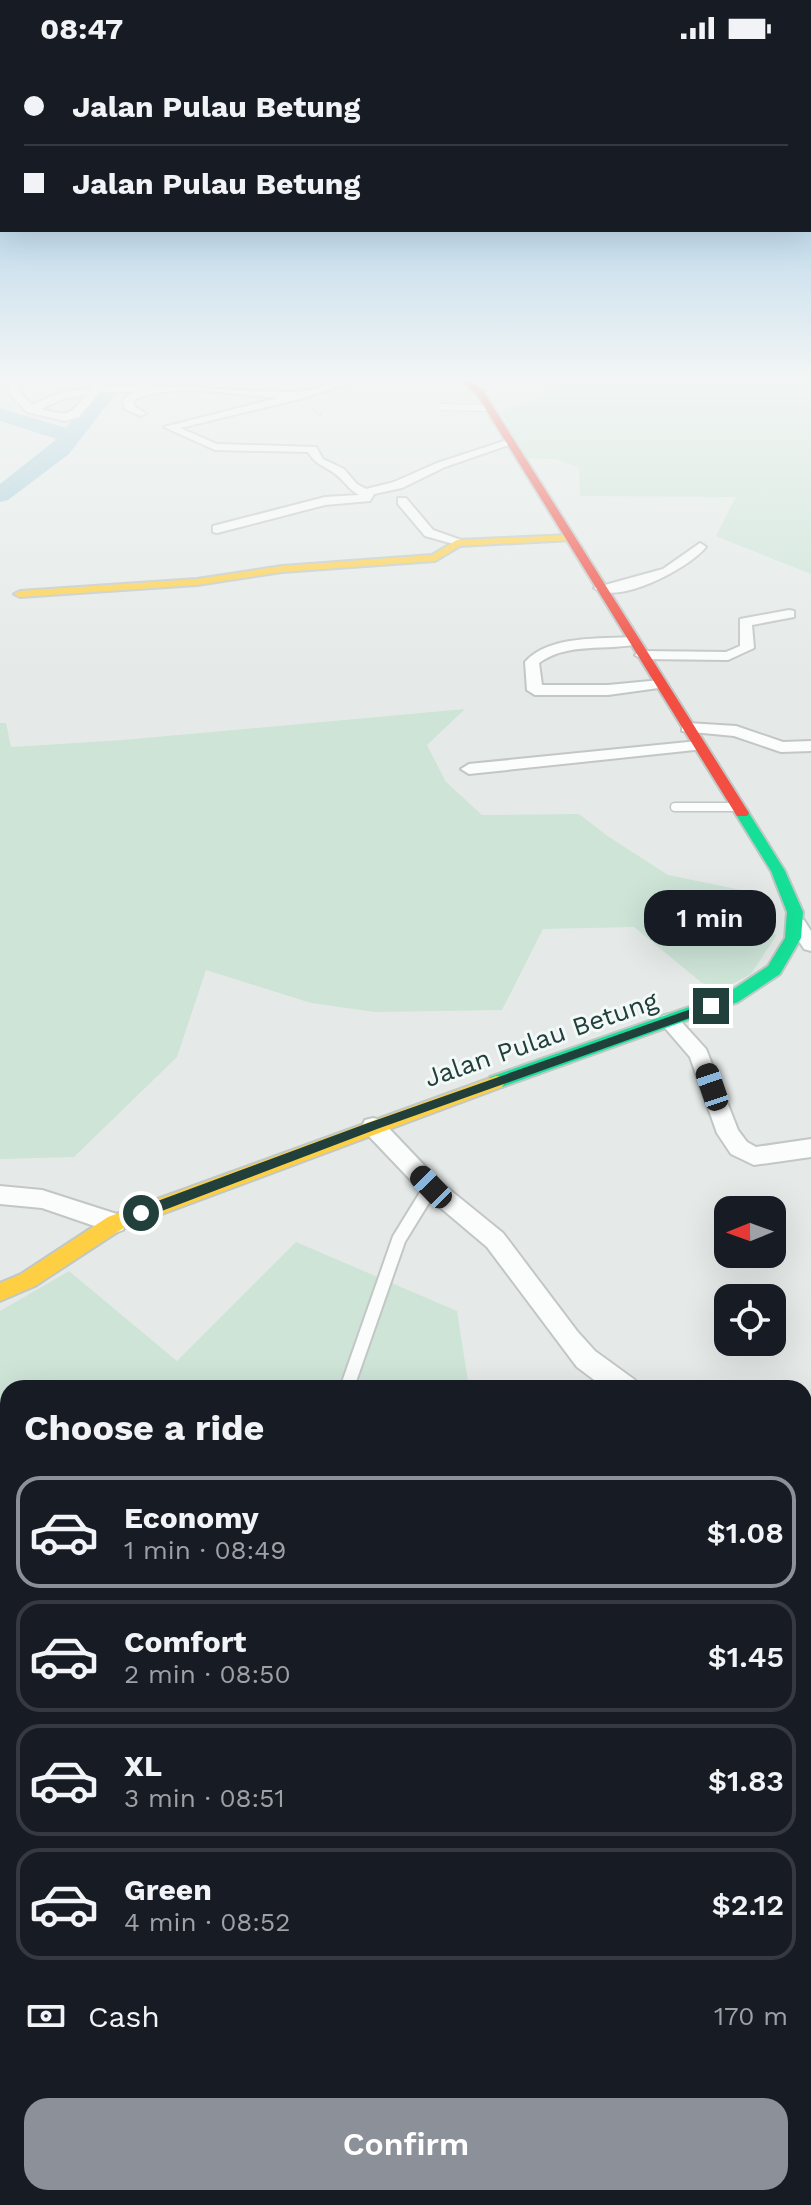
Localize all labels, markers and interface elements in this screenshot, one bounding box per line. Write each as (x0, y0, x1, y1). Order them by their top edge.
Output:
text: 08:47 (40, 11, 123, 46)
text: Jalan Pulau Betung (72, 89, 360, 124)
text: Jalan Pulau Betung (72, 166, 360, 201)
callout: 1 min (645, 890, 777, 946)
text: 1 min (677, 903, 743, 933)
street label: Jalan Pulau Betung (421, 985, 662, 1093)
route end (693, 988, 729, 1024)
car (693, 1060, 731, 1114)
car (406, 1161, 456, 1213)
route start (123, 1195, 159, 1231)
north arrow (714, 1196, 786, 1268)
map controls (714, 1196, 786, 1356)
button: locate (714, 1284, 786, 1356)
text: Choose a ride (24, 1407, 264, 1449)
icon: car (28, 1496, 100, 1568)
text: Economy (124, 1500, 259, 1535)
text: $1.08 (707, 1515, 784, 1550)
text: 1 min · 08:49 (124, 1535, 286, 1565)
icon: car (28, 1620, 100, 1692)
text: Comfort (124, 1624, 246, 1659)
text: $1.45 (708, 1639, 784, 1674)
text: 2 min · 08:50 (124, 1659, 291, 1689)
icon: car (28, 1744, 100, 1816)
text: XL (124, 1748, 162, 1783)
text: $1.83 (708, 1763, 784, 1798)
text: 3 min · 08:51 (124, 1783, 285, 1813)
icon: car (28, 1868, 100, 1940)
text: Green (124, 1872, 212, 1907)
text: $2.12 (712, 1887, 784, 1922)
text: 4 min · 08:52 (124, 1907, 290, 1937)
icon: cash (24, 1994, 68, 2038)
text: Cash (88, 1999, 160, 2034)
text: 170 m (714, 2001, 788, 2031)
button: Confirm (24, 2098, 788, 2190)

